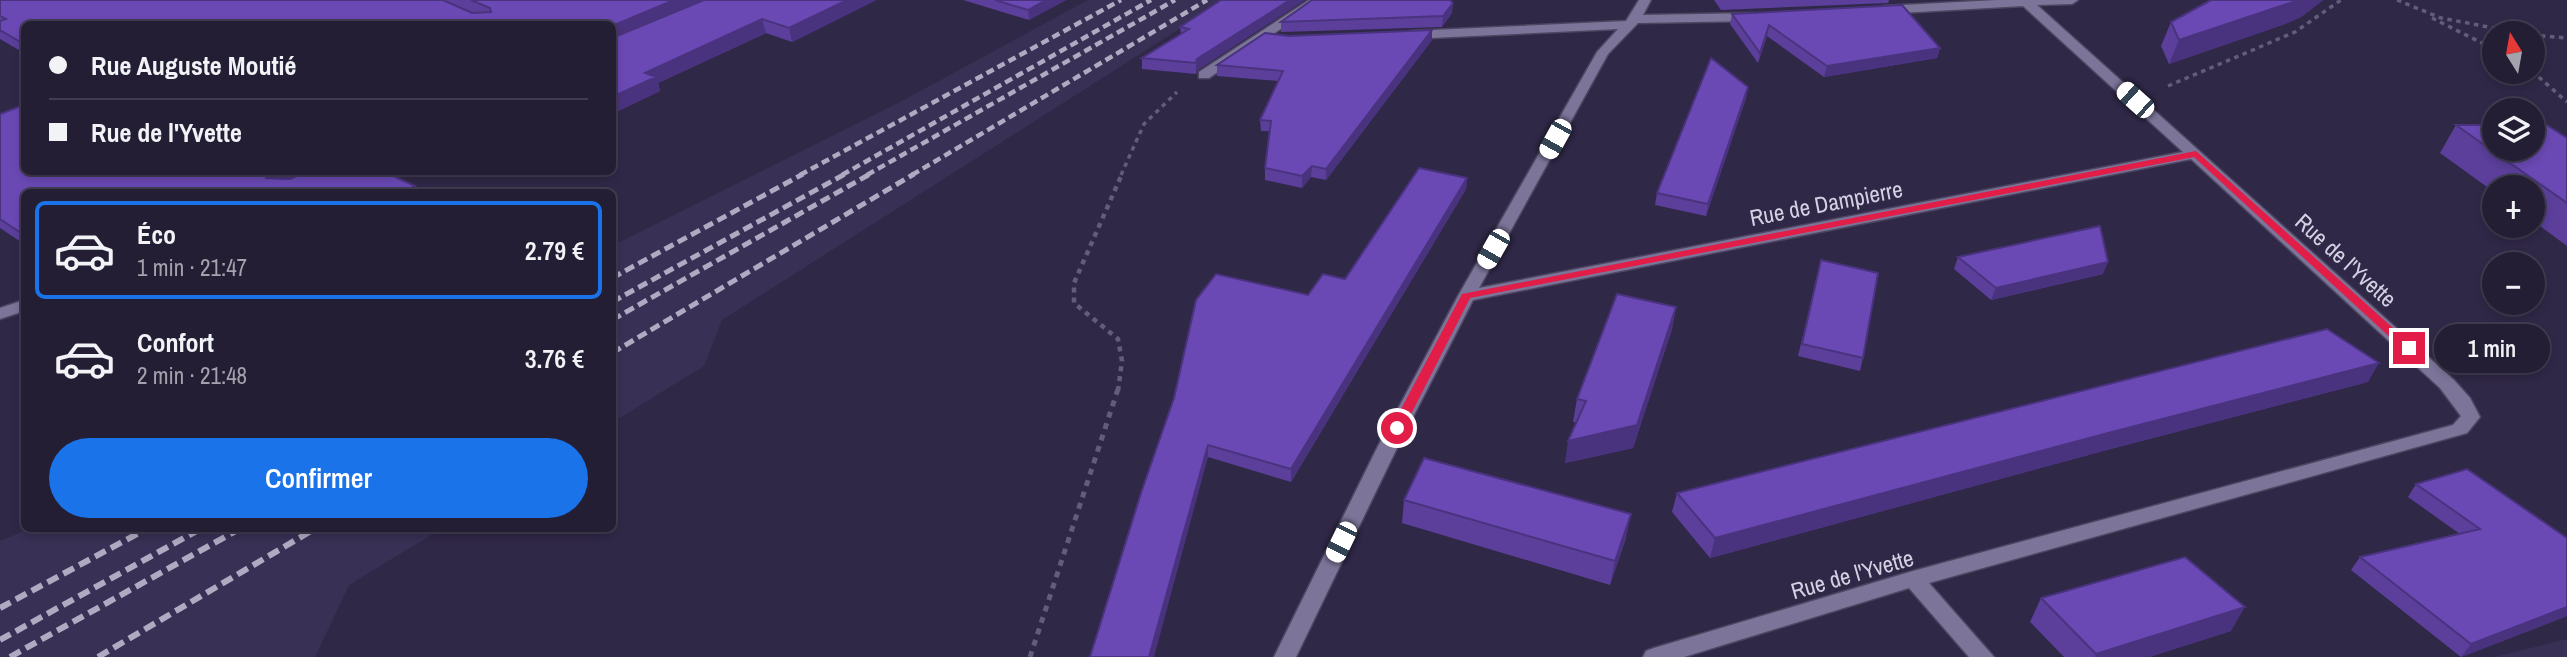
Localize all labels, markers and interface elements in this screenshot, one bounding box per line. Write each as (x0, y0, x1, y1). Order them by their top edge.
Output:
north arrow (2482, 21, 2544, 84)
map controls (2482, 21, 2545, 315)
text: Rue Auguste Moutié (91, 48, 296, 83)
car (2113, 78, 2158, 122)
button: layers (2482, 98, 2545, 161)
text: Rue de l'Yvette (91, 115, 242, 150)
car (1536, 116, 1575, 162)
street label: Rue de Dampierre (1747, 173, 1905, 233)
button: + (2482, 175, 2545, 238)
street label: Rue de l'Yvette (2289, 206, 2403, 314)
text: Éco (137, 217, 176, 252)
icon: car (53, 219, 116, 282)
car (1474, 226, 1513, 272)
text: 2.79 € (525, 233, 584, 268)
text: 1 min · 21:47 (137, 252, 247, 283)
button: − (2482, 252, 2545, 315)
callout: 1 min (2434, 324, 2549, 372)
text: Confort (137, 325, 214, 360)
icon: car (53, 327, 116, 390)
route end (2393, 332, 2425, 364)
text: 1 min (2468, 333, 2516, 364)
text: 3.76 € (525, 341, 584, 376)
text: 2 min · 21:48 (137, 360, 247, 391)
route start (1381, 412, 1413, 444)
button: Confirmer (49, 438, 588, 518)
car (1323, 519, 1360, 565)
street label: Rue de l'Yvette (1787, 542, 1917, 606)

